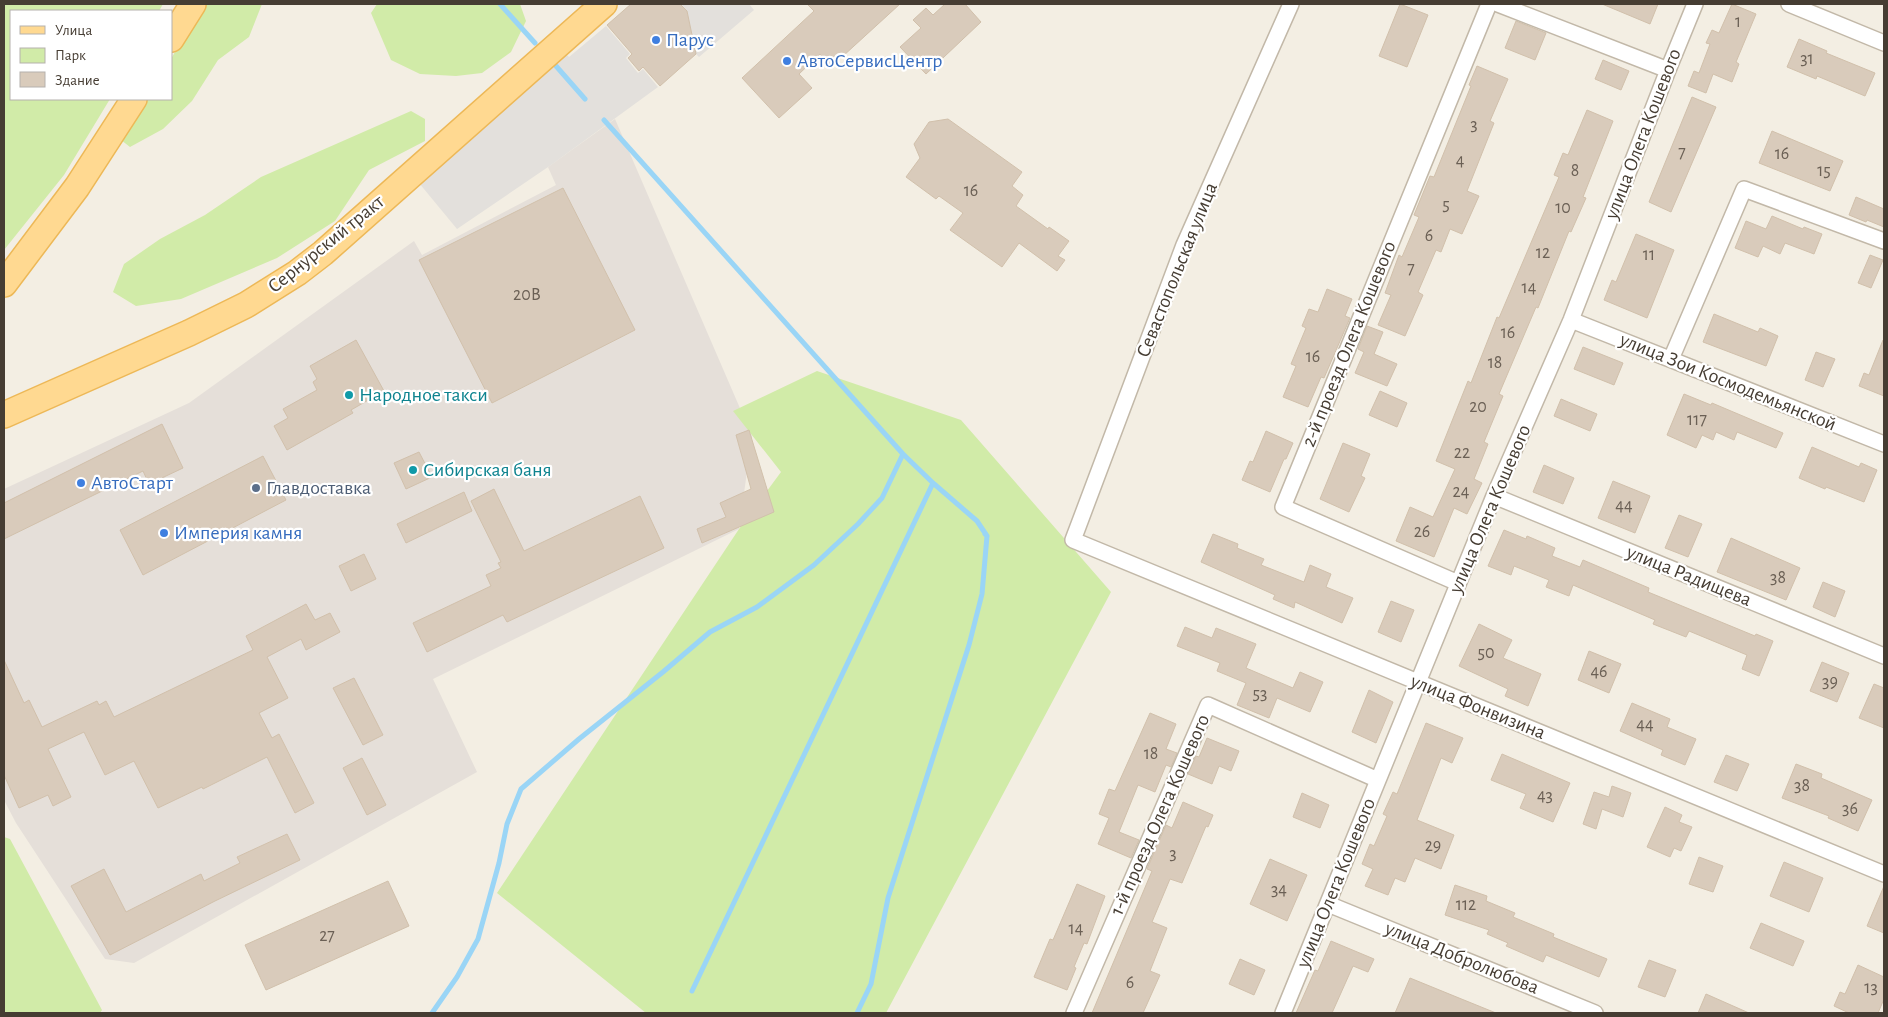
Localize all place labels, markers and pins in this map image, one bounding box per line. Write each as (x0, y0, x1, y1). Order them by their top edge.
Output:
place label: Парус (666, 30, 714, 50)
marker: Парус (650, 34, 662, 46)
place label: АвтоСервисЦентр (797, 51, 943, 71)
marker: АвтоСервисЦентр (781, 55, 793, 67)
place label: Народное такси (359, 385, 488, 405)
marker: Народное такси (343, 389, 355, 401)
place label: Сибирская баня (423, 460, 552, 480)
marker: Сибирская баня (407, 464, 419, 476)
place label: АвтоСтарт (91, 473, 174, 493)
marker: АвтоСтарт (75, 477, 87, 489)
place label: Главдоставка (266, 478, 371, 498)
marker: Главдоставка (250, 482, 262, 494)
place label: Империя камня (174, 523, 302, 543)
marker: Империя камня (158, 527, 170, 539)

